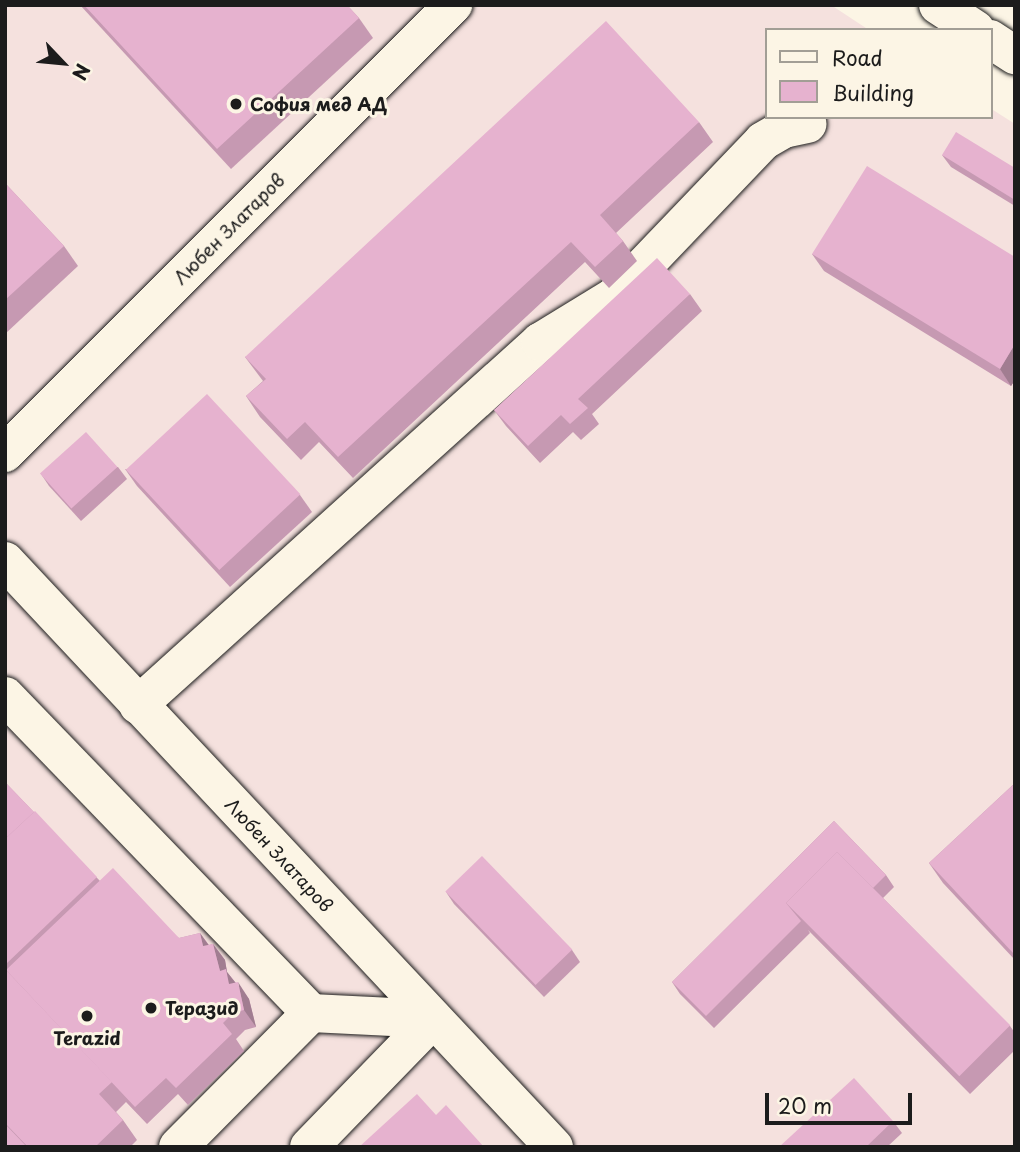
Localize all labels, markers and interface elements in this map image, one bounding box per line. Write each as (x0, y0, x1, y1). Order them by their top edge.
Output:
north arrow (28, 28, 98, 98)
legend (764, 28, 992, 119)
text: Road (832, 41, 883, 73)
text: N (66, 59, 98, 85)
text: Building (832, 76, 914, 108)
place label: София мед АД (250, 93, 388, 115)
marker: София мед АД (228, 96, 244, 112)
street label: Любен Златаров (169, 169, 289, 289)
street label: Любен Златаров (221, 794, 337, 916)
place label: Теразид (165, 997, 238, 1019)
marker: Теразид (143, 1000, 159, 1016)
marker: Terazid (79, 1008, 95, 1024)
place label: Terazid (53, 1027, 121, 1049)
scale bar (768, 1078, 915, 1122)
text: 20 m (778, 1089, 832, 1121)

